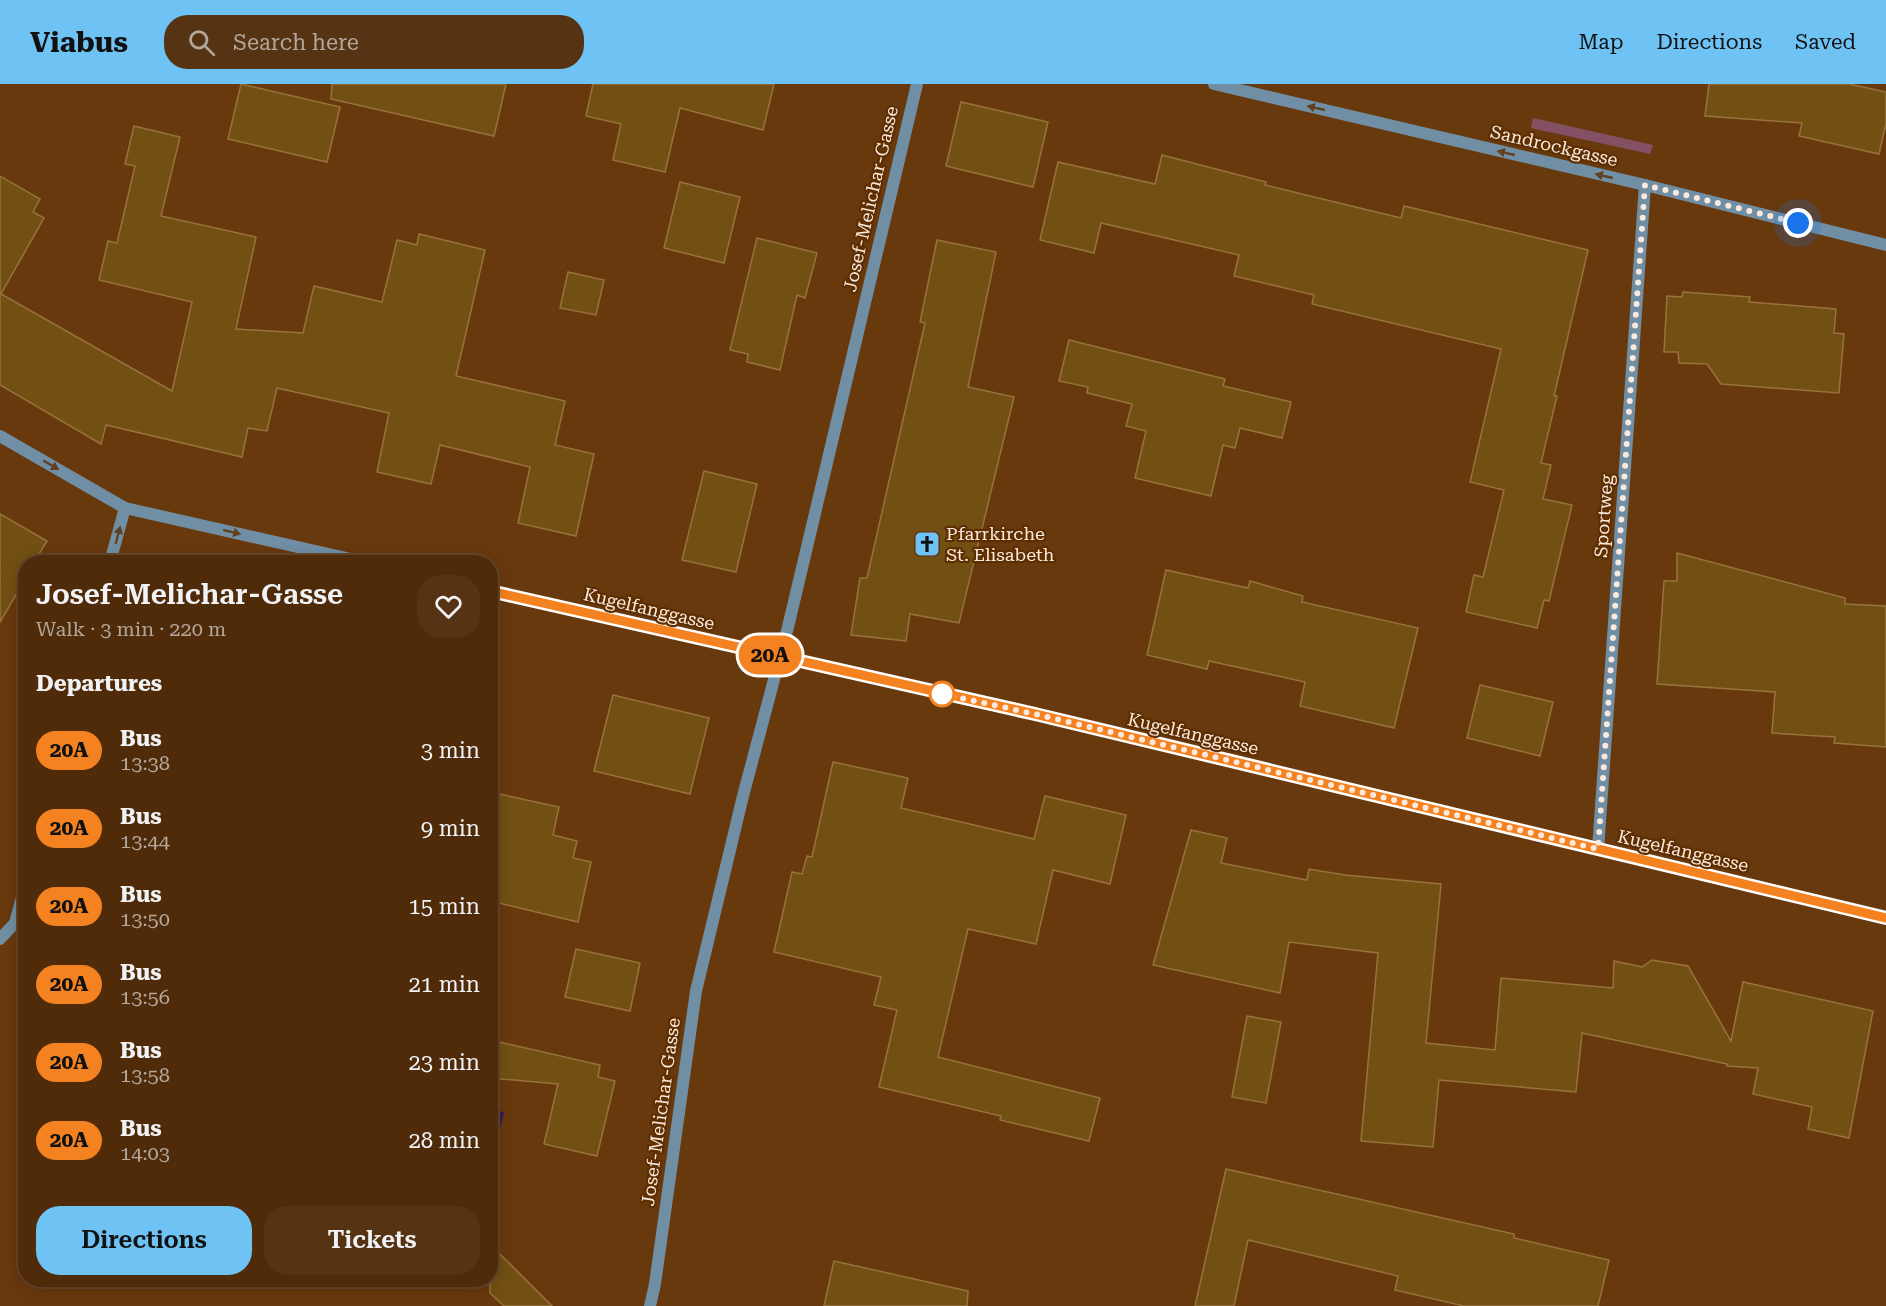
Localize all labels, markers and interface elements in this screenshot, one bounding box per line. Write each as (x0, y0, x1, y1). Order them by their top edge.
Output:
search box (164, 15, 584, 69)
text: Viabus (30, 26, 128, 59)
icon: search (185, 26, 218, 59)
text: Search here (233, 30, 359, 55)
text: Map (1579, 30, 1623, 54)
text: Directions (1656, 30, 1762, 54)
text: Saved (1795, 30, 1856, 54)
one-way arrow (1306, 103, 1325, 112)
street label: Josef-Melichar-Gasse (839, 104, 902, 294)
street label: Sandrockgasse (1488, 121, 1620, 170)
one-way arrow (1496, 147, 1515, 157)
one-way arrow (1595, 170, 1613, 180)
your location (1783, 208, 1813, 238)
one-way arrow (43, 460, 59, 471)
street label: Sportweg (1590, 473, 1617, 558)
place label: Pfarrkirche St. Elisabeth (946, 523, 1055, 565)
one-way arrow (113, 526, 123, 544)
one-way arrow (222, 528, 241, 538)
church icon: Pfarrkirche St. Elisabeth (912, 529, 942, 559)
button: heart (417, 575, 480, 638)
text: Josef-Melichar-Gasse (36, 578, 343, 611)
street label: Kugelfanggasse (582, 583, 717, 634)
text: Walk · 3 min · 220 m (36, 617, 226, 641)
line badge: 20A (736, 636, 804, 674)
text: 20A (751, 643, 789, 667)
text: Departures (36, 671, 162, 696)
unlabelled marker (929, 681, 955, 707)
street label: Kugelfanggasse (1126, 708, 1261, 759)
text: Bus (120, 726, 162, 751)
text: 20A (50, 738, 88, 762)
text: 3 min (421, 738, 480, 763)
text: 13:38 (120, 751, 170, 775)
text: Bus (120, 804, 162, 829)
text: 20A (50, 816, 88, 840)
text: 9 min (421, 816, 480, 841)
street label: Kugelfanggasse (1616, 825, 1751, 876)
text: 13:44 (120, 829, 170, 853)
text: Bus (120, 882, 162, 907)
text: 20A (50, 894, 88, 918)
text: 15 min (409, 894, 480, 919)
text: 13:50 (120, 907, 170, 931)
text: Bus (120, 960, 162, 985)
text: 20A (50, 972, 88, 996)
text: 21 min (409, 972, 480, 997)
text: 13:56 (120, 985, 170, 1009)
street label: Josef-Melichar-Gasse (637, 1016, 684, 1207)
text: Bus (120, 1038, 162, 1063)
text: 20A (50, 1050, 88, 1074)
text: 23 min (409, 1050, 480, 1075)
text: 13:58 (120, 1063, 170, 1087)
text: Bus (120, 1116, 162, 1141)
text: 20A (50, 1128, 88, 1152)
text: 28 min (409, 1128, 480, 1153)
text: 14:03 (120, 1141, 170, 1165)
button: Directions (36, 1206, 252, 1275)
button: Tickets (264, 1206, 480, 1275)

